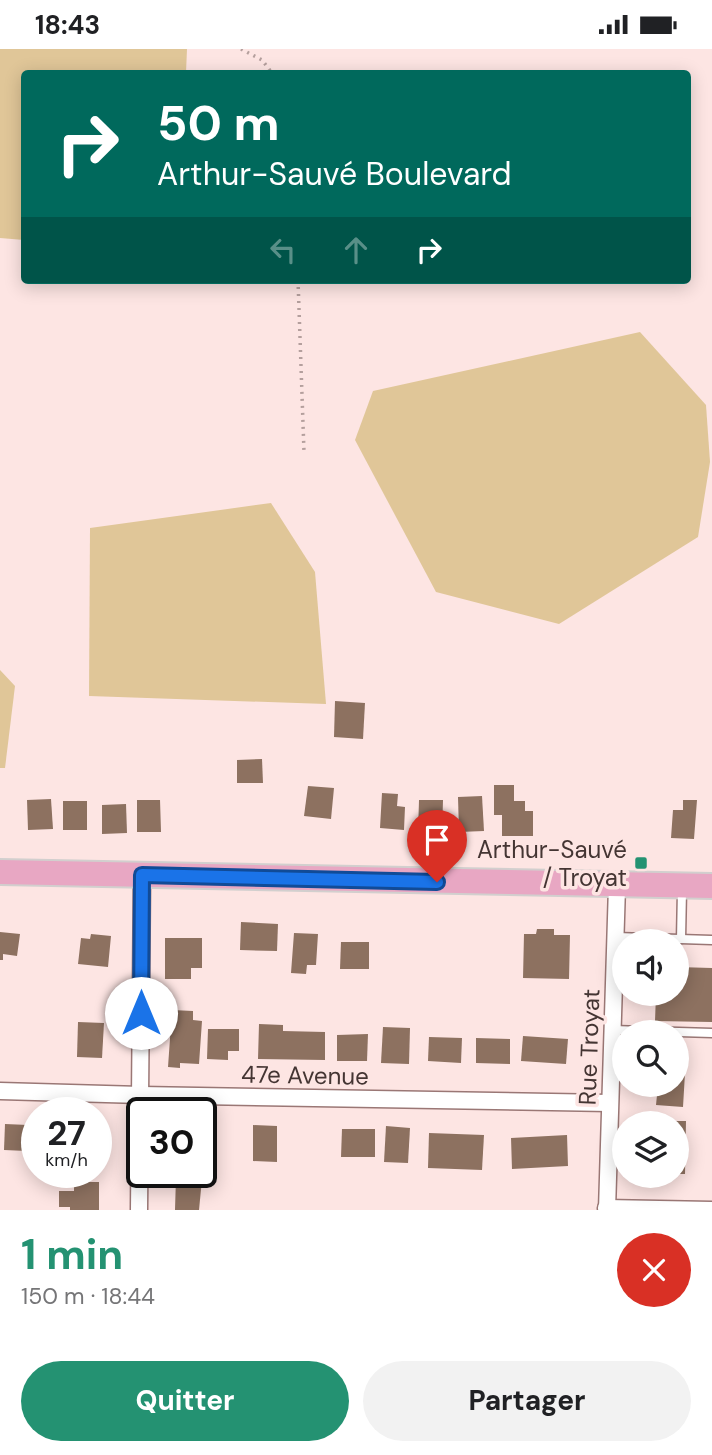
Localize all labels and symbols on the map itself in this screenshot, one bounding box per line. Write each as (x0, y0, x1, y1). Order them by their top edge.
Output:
pin (407, 810, 467, 882)
place label: Arthur-Sauvé / Troyat (477, 834, 627, 893)
marker: Arthur-Sauvé / Troyat (633, 855, 649, 871)
position arrow (104, 976, 178, 1050)
street label: Rue Troyat (571, 988, 607, 1106)
street label: 47e Avenue (241, 1058, 369, 1092)
speed limit sign: 30 (126, 1097, 217, 1188)

